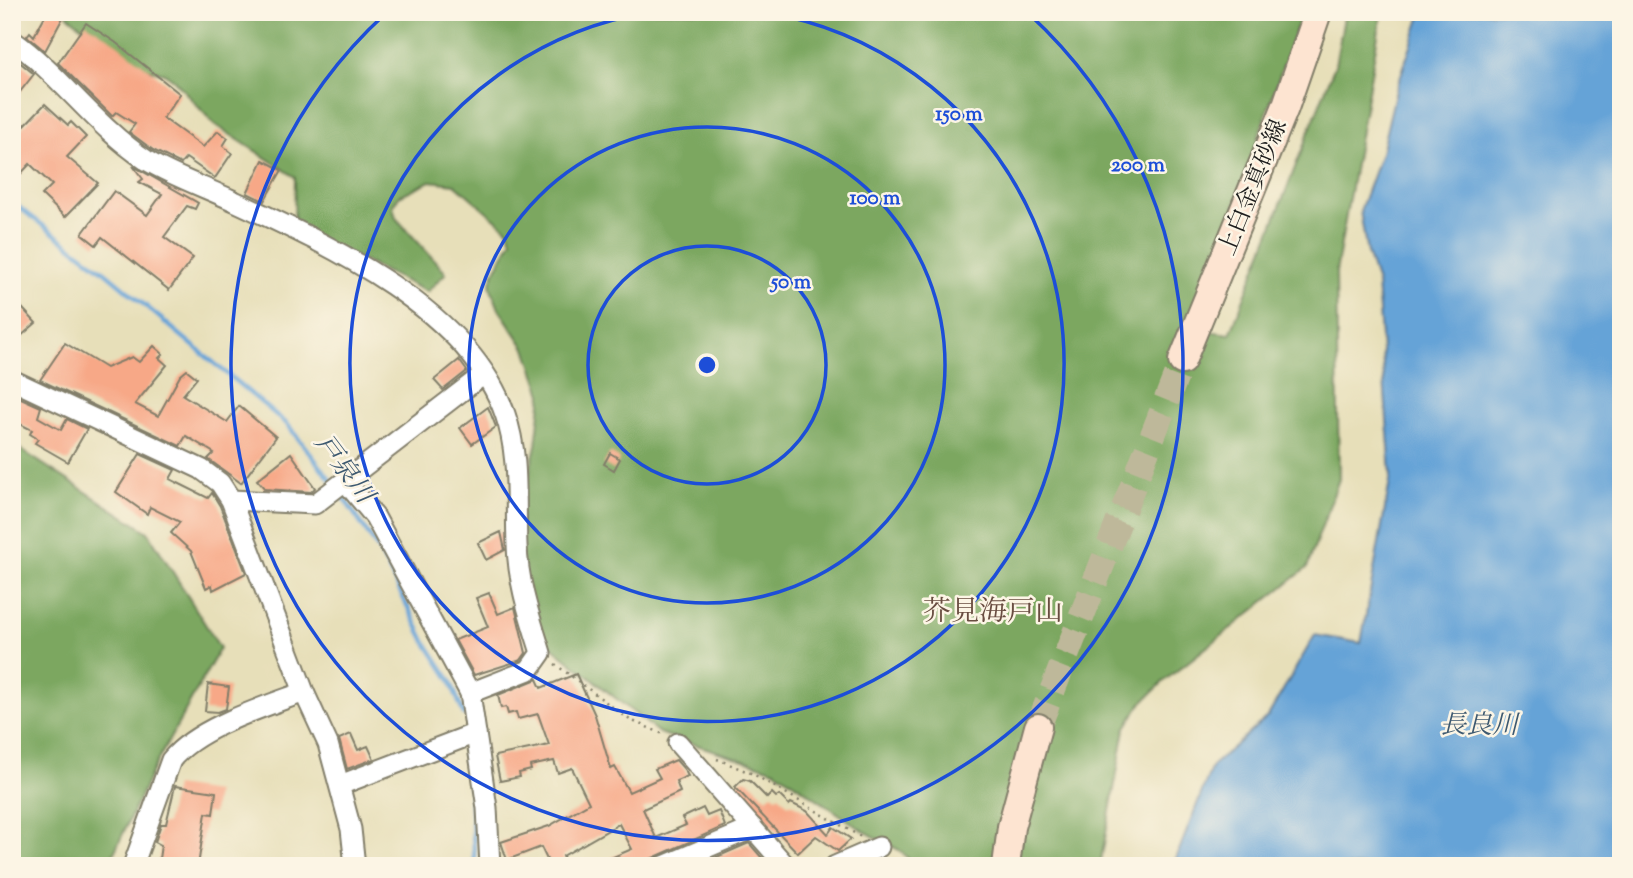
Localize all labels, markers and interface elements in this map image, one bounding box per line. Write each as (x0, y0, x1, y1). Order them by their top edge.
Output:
text: 150 m (935, 100, 983, 130)
street label: 上白金真砂線 (1211, 115, 1297, 261)
text: 200 m (1111, 151, 1166, 181)
text: 100 m (850, 184, 901, 214)
text: 50 m (769, 268, 812, 298)
centre of rings (695, 353, 719, 377)
water label: 戸泉川 (305, 427, 383, 514)
district label: 芥見海戸山 (923, 593, 1063, 633)
water label: 長良川 (1440, 708, 1521, 745)

